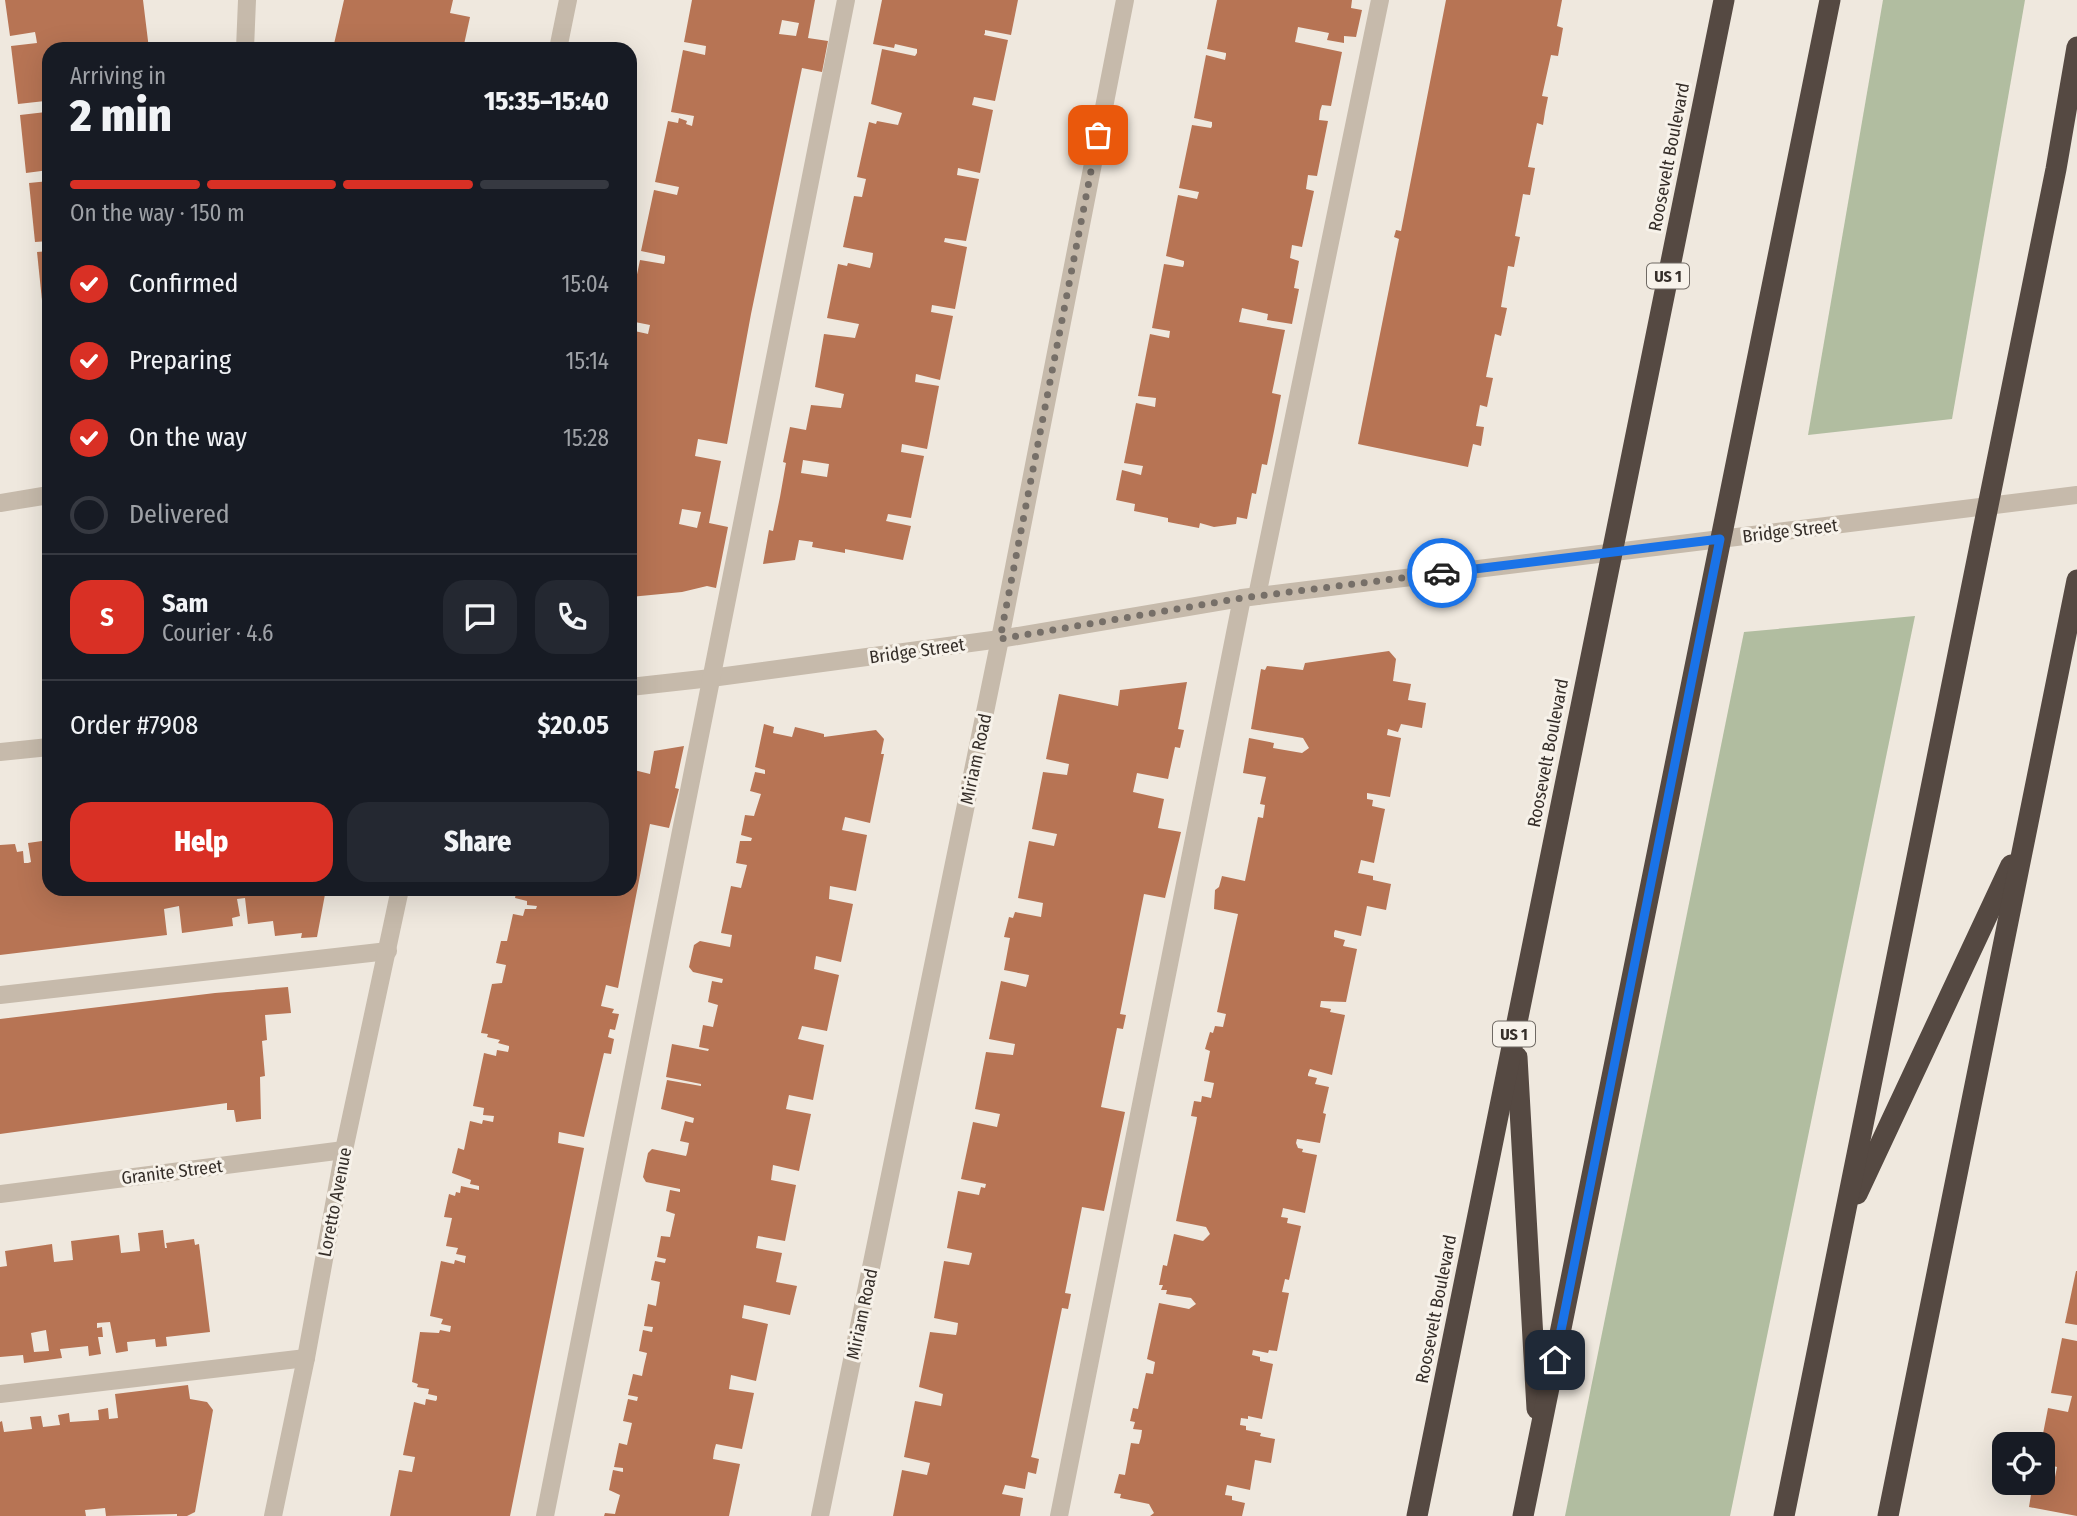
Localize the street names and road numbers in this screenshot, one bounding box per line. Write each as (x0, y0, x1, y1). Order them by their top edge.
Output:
street label: Roosevelt Boulevard (1644, 81, 1694, 233)
road number: US 1 (1647, 264, 1689, 288)
street label: Bridge Street (1741, 514, 1839, 548)
street label: Bridge Street (868, 633, 966, 669)
street label: Roosevelt Boulevard (1523, 677, 1573, 829)
street label: Miriam Road (956, 712, 996, 806)
road number: US 1 (1493, 1022, 1535, 1046)
street label: Loretto Avenue (314, 1145, 356, 1259)
street label: Granite Street (120, 1155, 224, 1189)
street label: Roosevelt Boulevard (1411, 1233, 1461, 1385)
street label: Miriam Road (842, 1267, 882, 1361)

